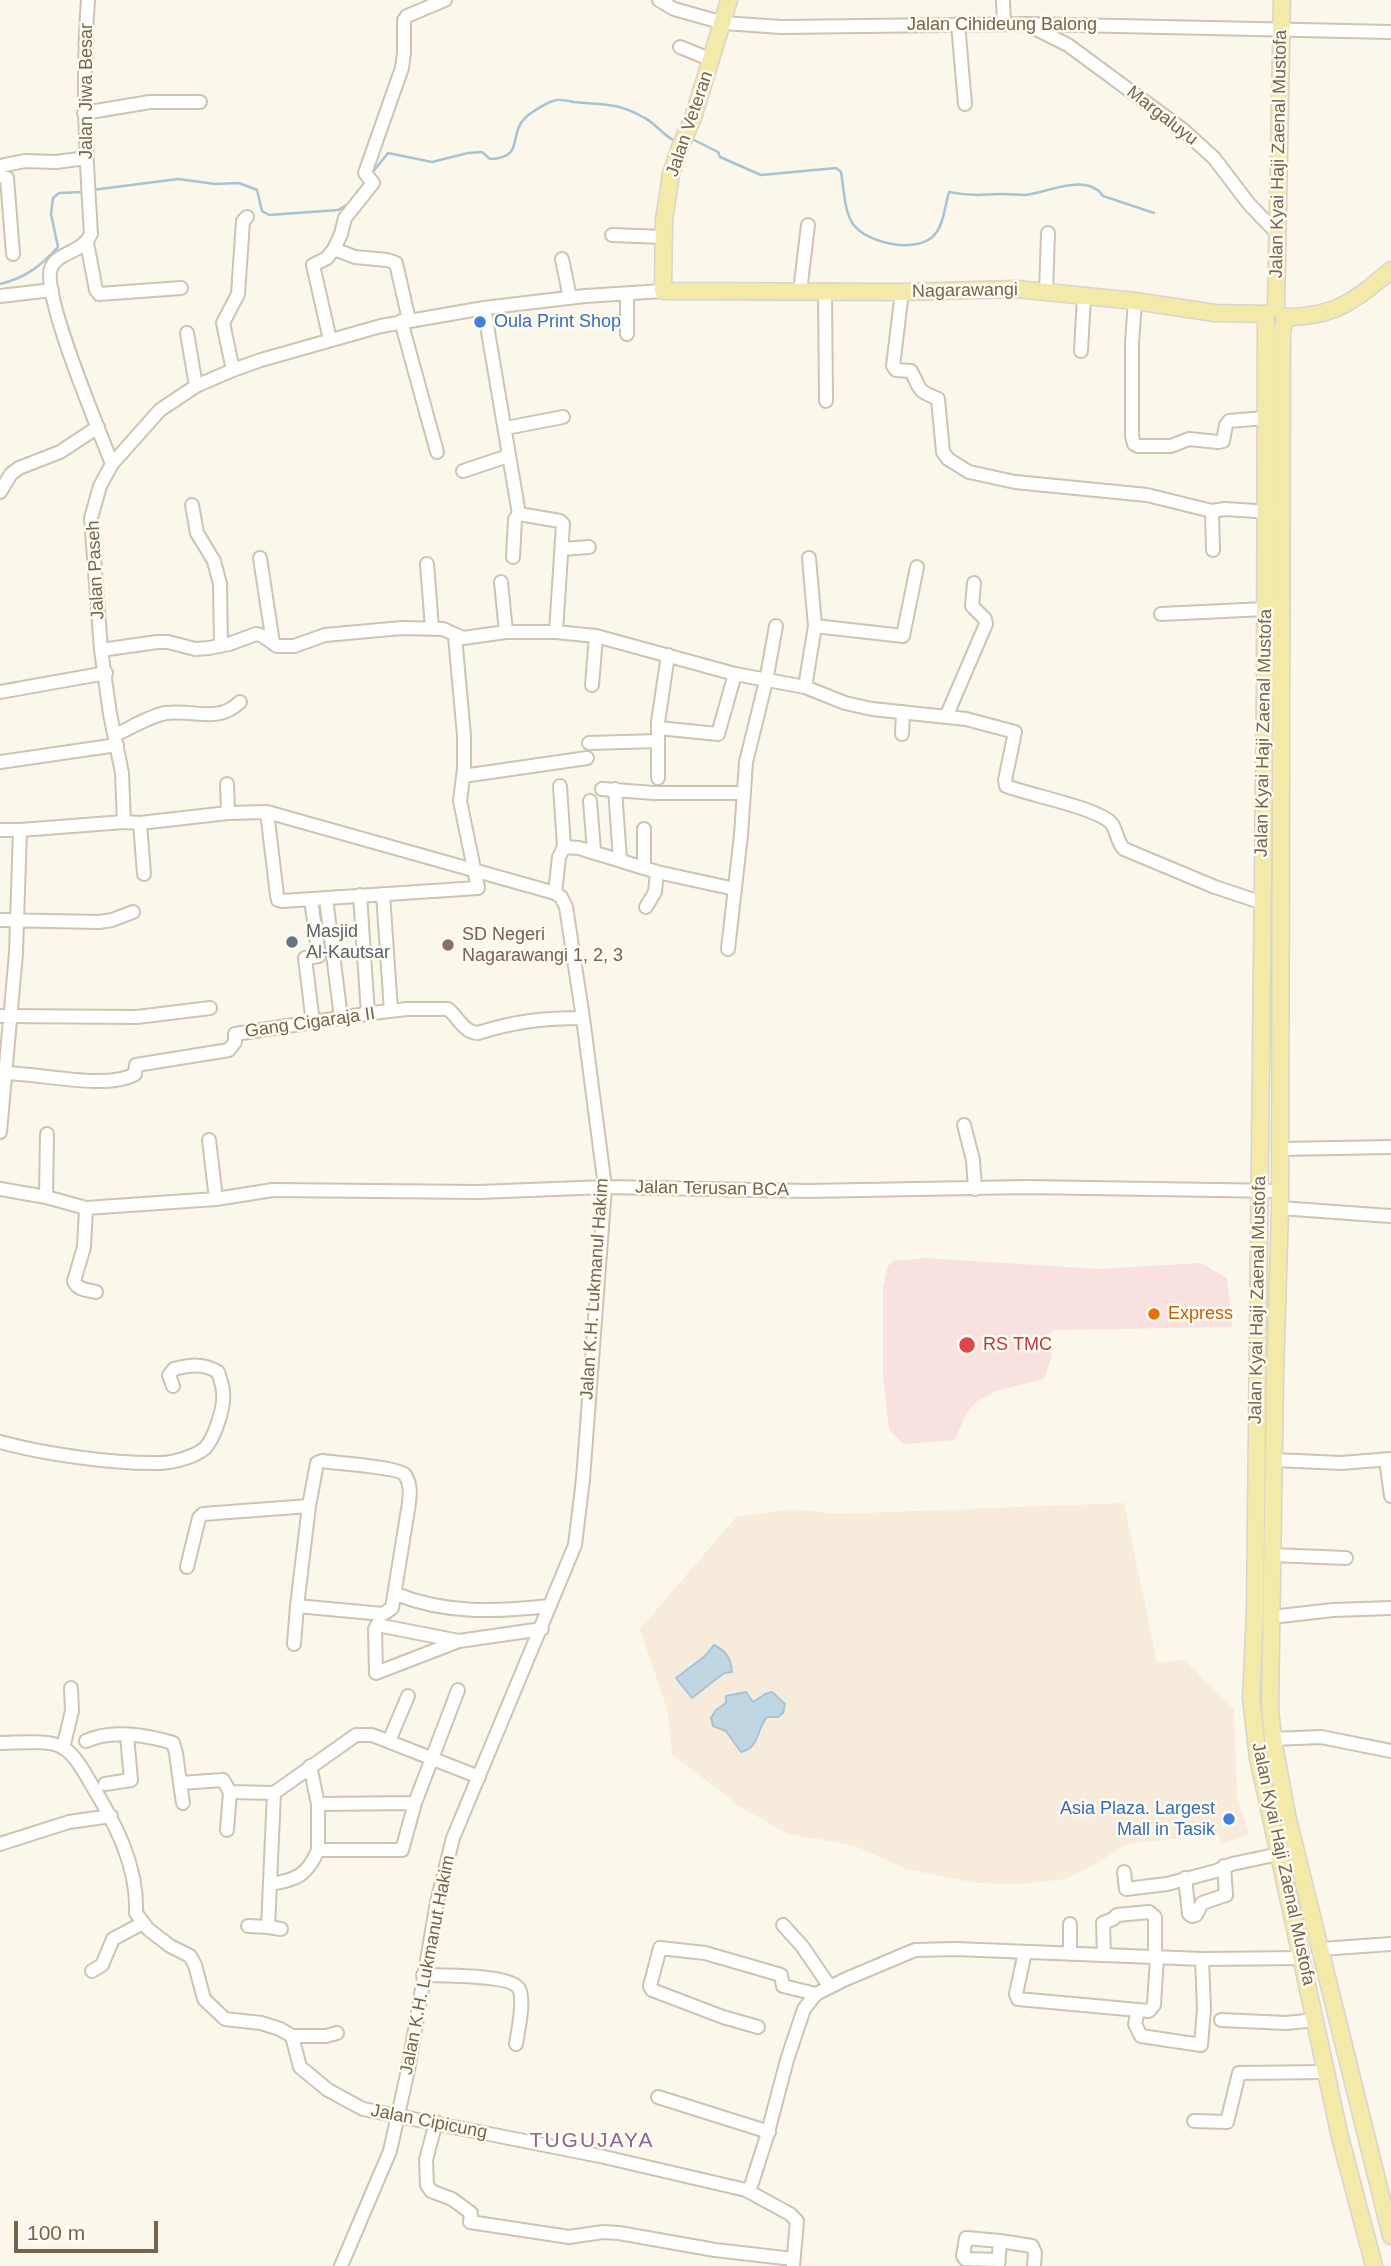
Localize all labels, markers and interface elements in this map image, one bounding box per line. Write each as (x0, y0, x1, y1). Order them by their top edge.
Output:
street label: Jalan Cihideung Balong (907, 14, 1097, 36)
street label: Jalan Jiwa Besar (76, 23, 98, 159)
street label: Jalan Kyai Haji Zaenal Mustofa (1266, 30, 1292, 278)
street label: Jalan Veteran (662, 68, 718, 180)
street label: Margaluyu (1122, 82, 1202, 150)
street label: Nagarawangi (912, 279, 1018, 303)
place label: Oula Print Shop (494, 311, 621, 333)
marker: Oula Print Shop (472, 314, 488, 330)
street label: Jalan Paseh (83, 520, 109, 620)
street label: Jalan Kyai Haji Zaenal Mustofa (1251, 609, 1277, 857)
place label: Masjid Al-Kautsar (306, 921, 390, 964)
place label: SD Negeri Nagarawangi 1, 2, 3 (462, 924, 623, 967)
marker: Masjid Al-Kautsar (284, 934, 300, 950)
marker: SD Negeri Nagarawangi 1, 2, 3 (440, 937, 456, 953)
street label: Gang Cigaraja II (244, 1003, 376, 1043)
street label: Jalan Kyai Haji Zaenal Mustofa (1245, 1176, 1271, 1424)
street label: Jalan K.H. Lukmanul Hakim (576, 1177, 614, 1401)
street label: Jalan Terusan BCA (635, 1177, 789, 1201)
place label: Express (1168, 1303, 1233, 1325)
marker: Express (1146, 1306, 1162, 1322)
place label: RS TMC (983, 1334, 1052, 1356)
marker: RS TMC (957, 1335, 977, 1355)
street label: Jalan Kyai Haji Zaenal Mustofa (1247, 1740, 1319, 1988)
place label: Asia Plaza. Largest Mall in Tasik (1060, 1798, 1215, 1840)
marker: Asia Plaza. Largest Mall in Tasik (1221, 1811, 1237, 1827)
street label: Jalan K.H. Lukmanut Hakim (396, 1853, 460, 2077)
street label: Jalan Cipicung (369, 2100, 489, 2144)
district label: TUGUJAYA (531, 2128, 653, 2154)
scale bar (18, 2206, 161, 2250)
text: 100 m (27, 2221, 85, 2244)

